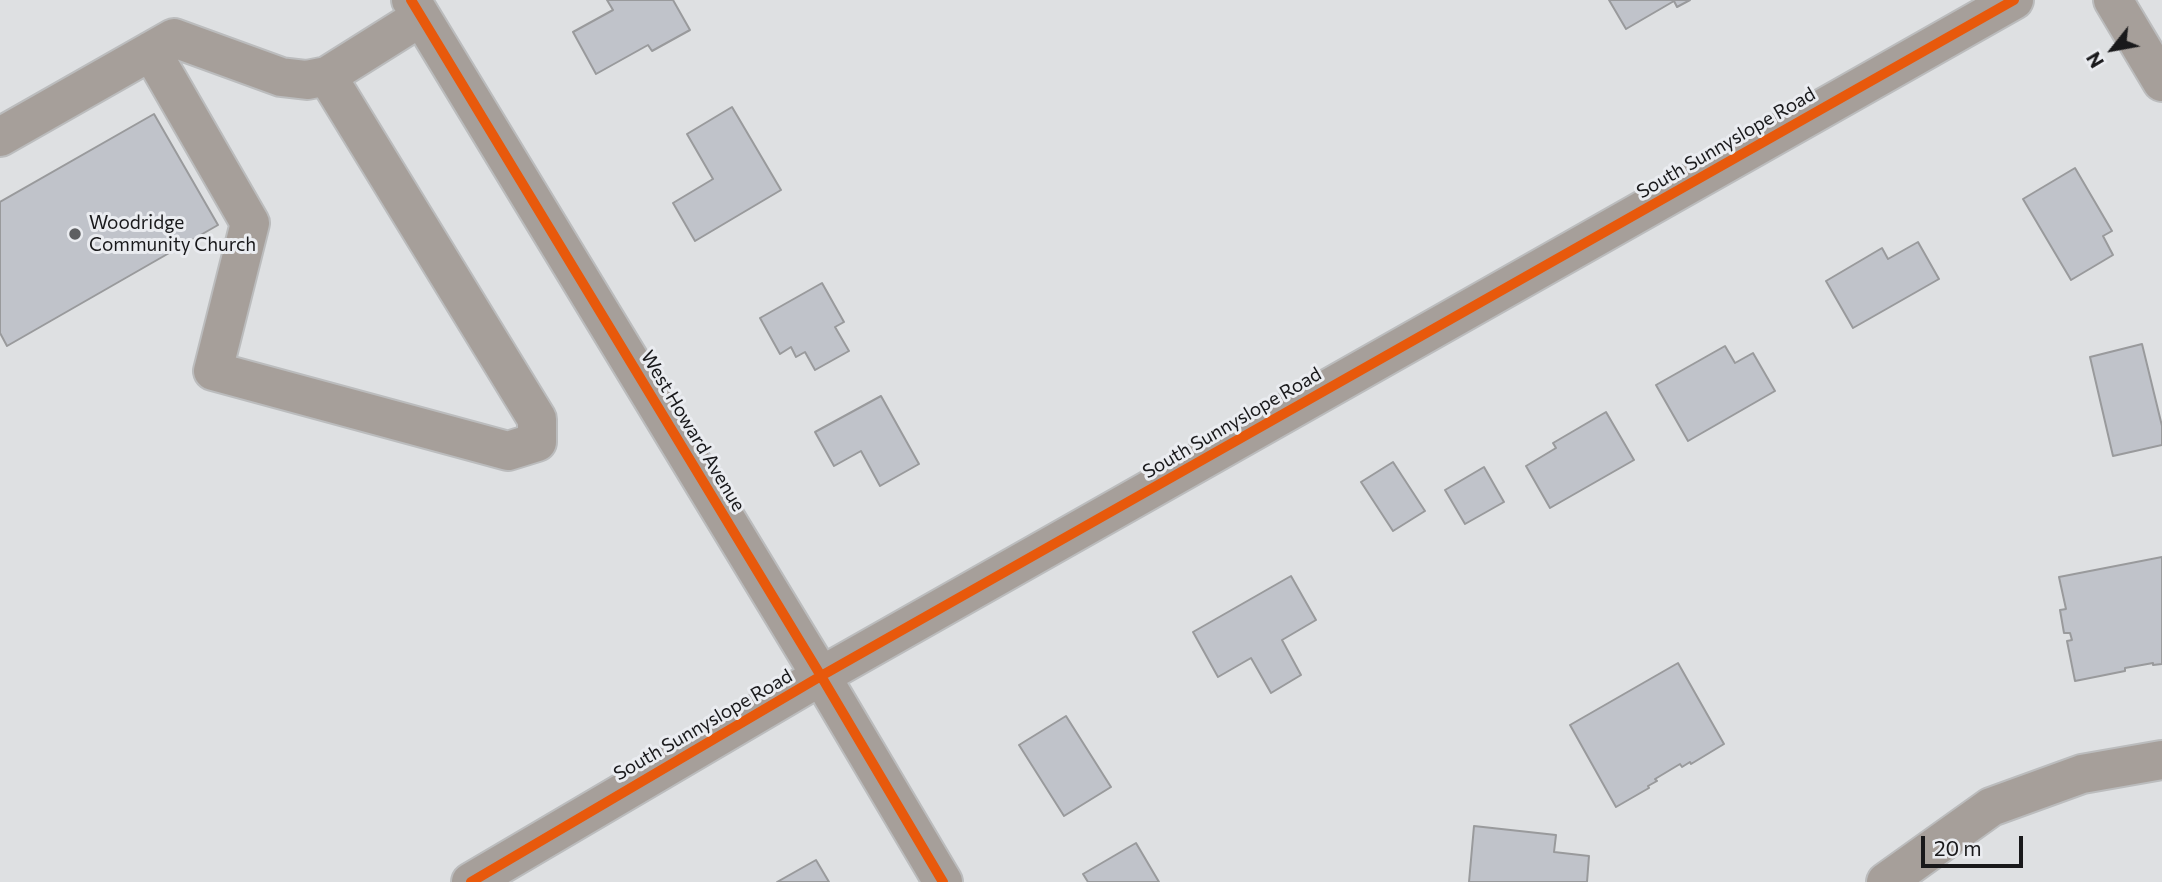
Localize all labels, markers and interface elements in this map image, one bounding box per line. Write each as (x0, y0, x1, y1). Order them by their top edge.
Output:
north arrow (2078, 14, 2148, 84)
text: N (2081, 48, 2108, 72)
street label: South Sunnyslope Road (1633, 82, 1819, 204)
place label: Woodridge Community Church (89, 212, 256, 256)
marker: Woodridge Community Church (67, 226, 83, 242)
street label: West Howard Avenue (636, 346, 750, 516)
street label: South Sunnyslope Road (1139, 362, 1325, 484)
street label: South Sunnyslope Road (610, 664, 796, 786)
scale bar (1924, 822, 2025, 866)
text: 20 m (1934, 835, 1982, 860)

